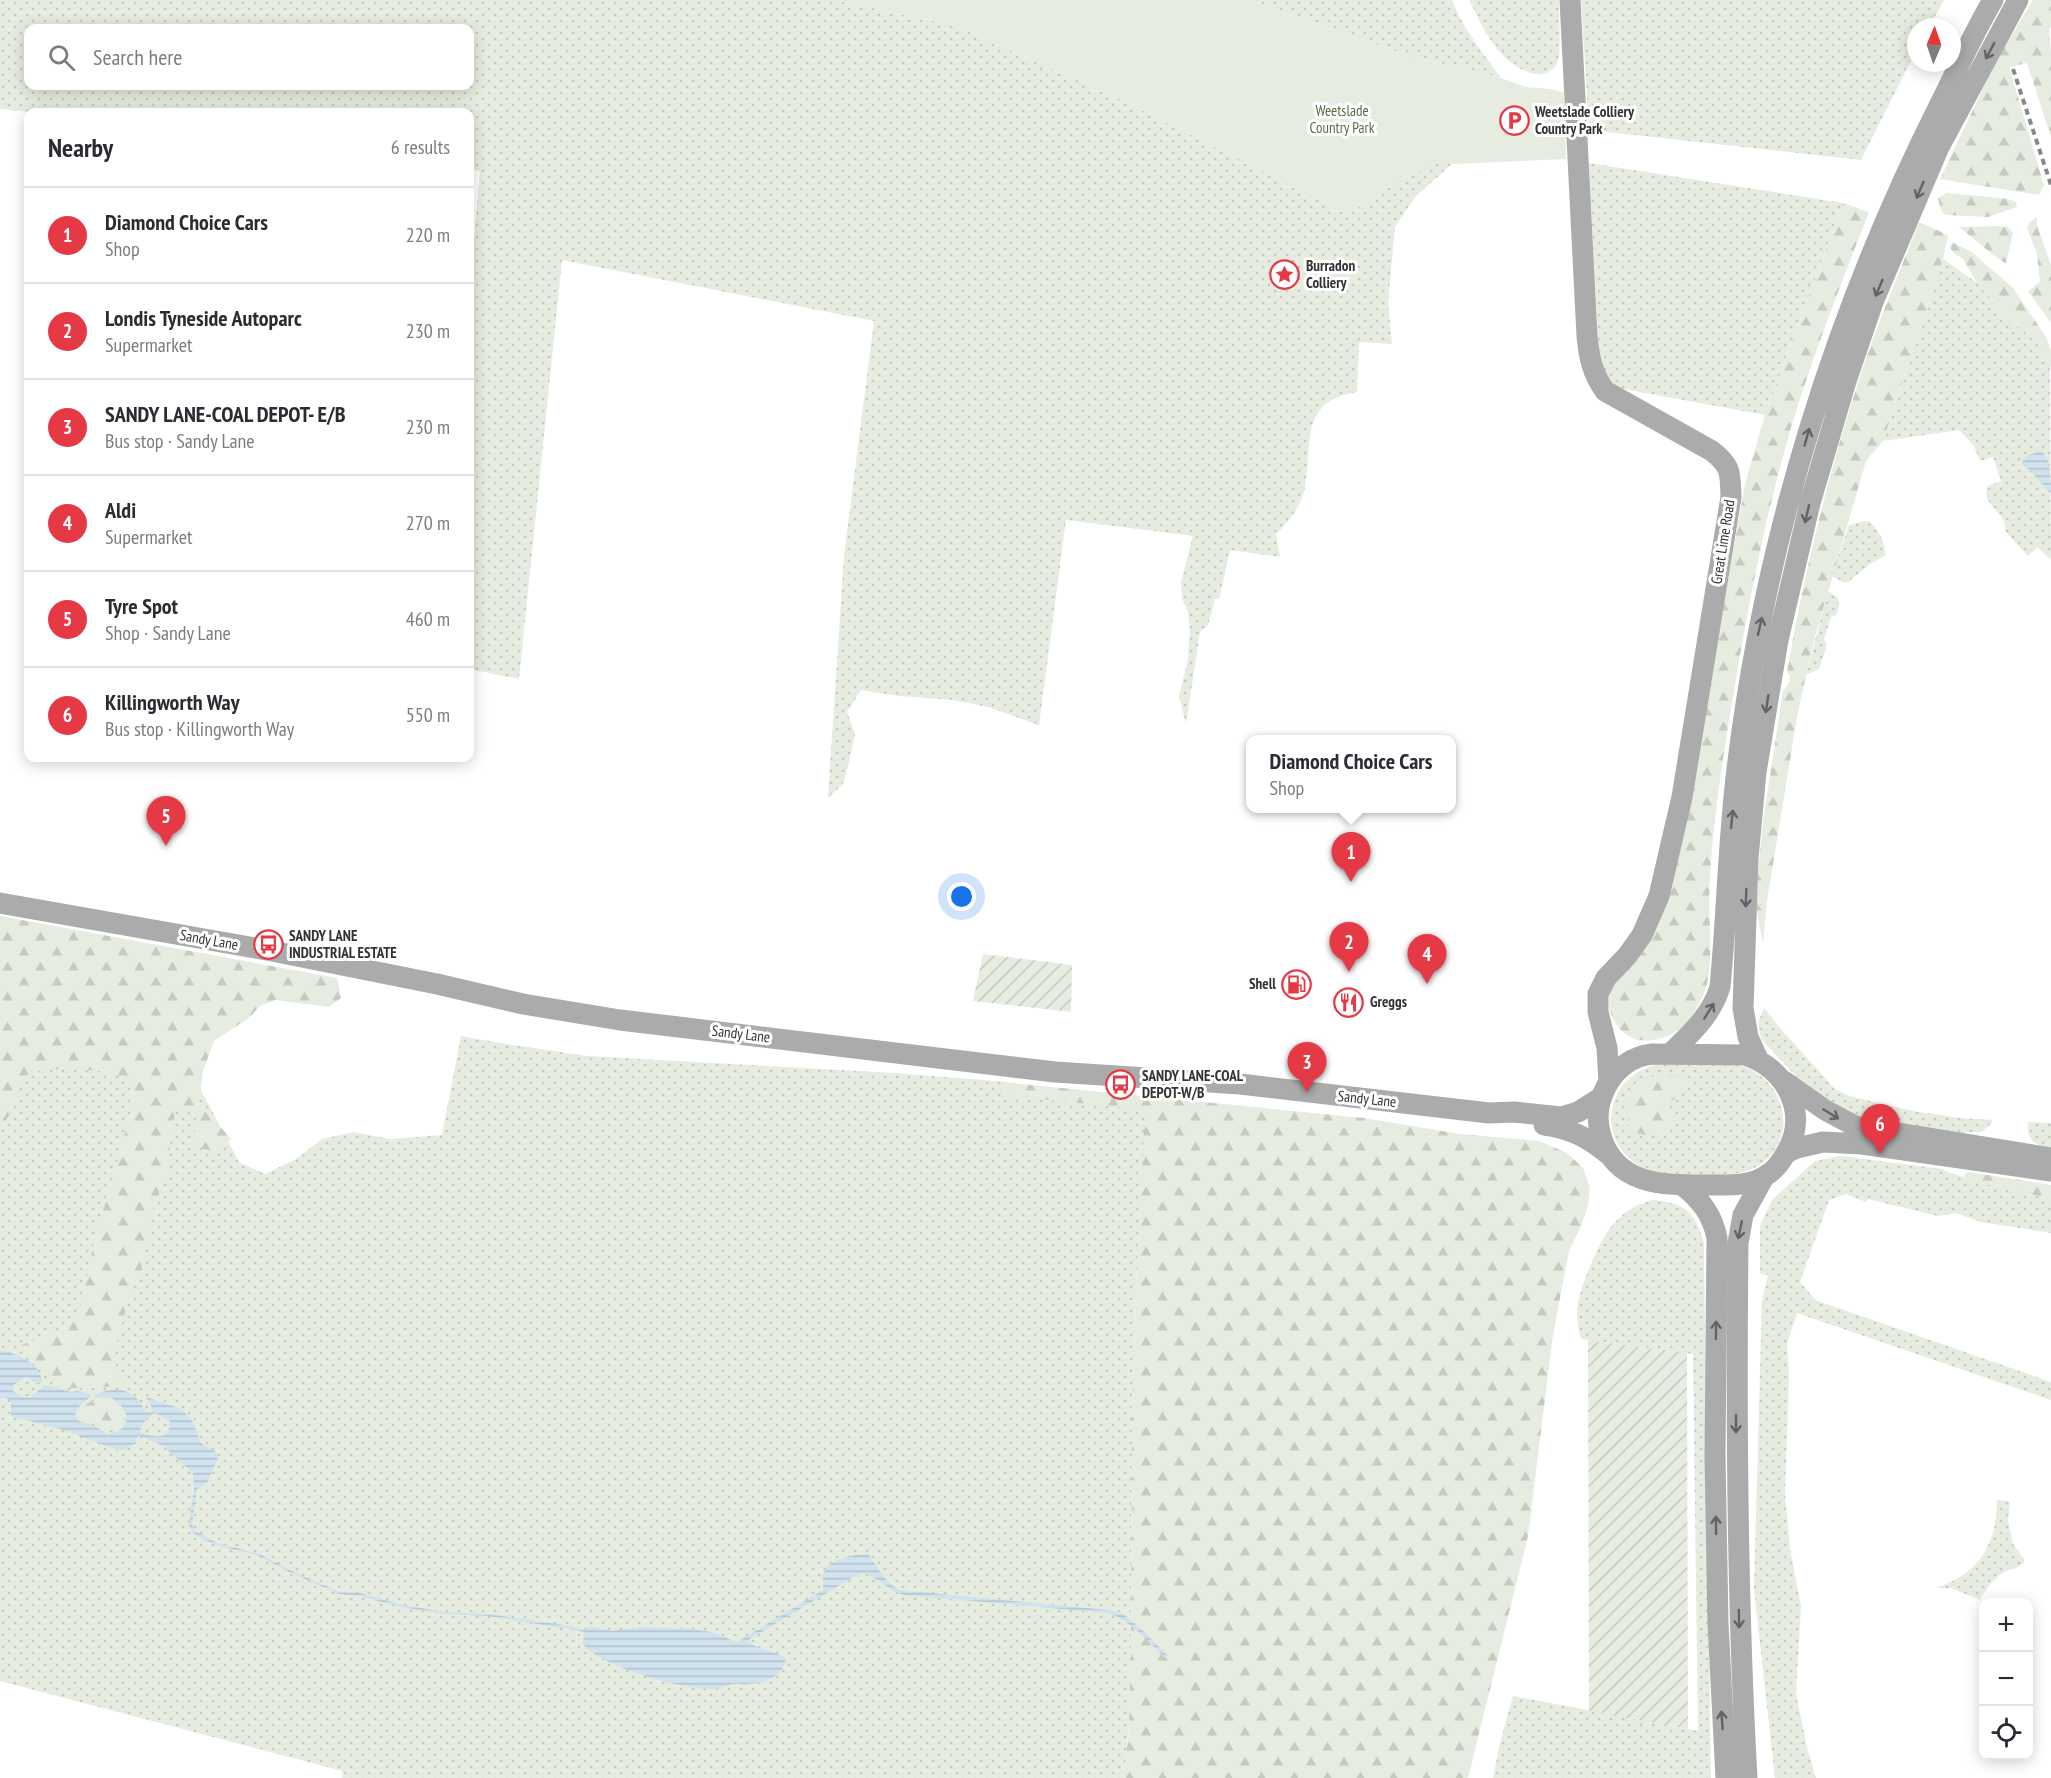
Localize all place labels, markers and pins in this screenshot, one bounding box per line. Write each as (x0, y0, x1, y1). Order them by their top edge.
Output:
place label: Weetslade Colliery Country Park (1534, 102, 1635, 138)
parking icon: Weetslade Colliery Country Park (1498, 105, 1530, 137)
place label: Burradon Colliery (1306, 256, 1355, 292)
place icon: Burradon Colliery (1269, 259, 1301, 291)
pin: 5 (146, 796, 186, 846)
pin: 1 (1332, 832, 1370, 882)
pin: 2 (1330, 922, 1368, 972)
place label: SANDY LANE INDUSTRIAL ESTATE (289, 926, 397, 962)
bus stop icon: SANDY LANE INDUSTRIAL ESTATE (252, 929, 284, 961)
pin: 4 (1408, 934, 1446, 984)
fuel station icon: Shell (1281, 968, 1313, 1000)
place label: Shell (1249, 974, 1276, 993)
restaurant icon: Greggs (1333, 986, 1365, 1018)
place label: Greggs (1370, 992, 1407, 1011)
pin: 3 (1288, 1042, 1326, 1092)
place label: SANDY LANE-COAL DEPOT-W/B (1142, 1066, 1244, 1102)
bus stop icon: SANDY LANE-COAL DEPOT-W/B (1105, 1069, 1137, 1101)
pin: 6 (1860, 1104, 1900, 1154)

